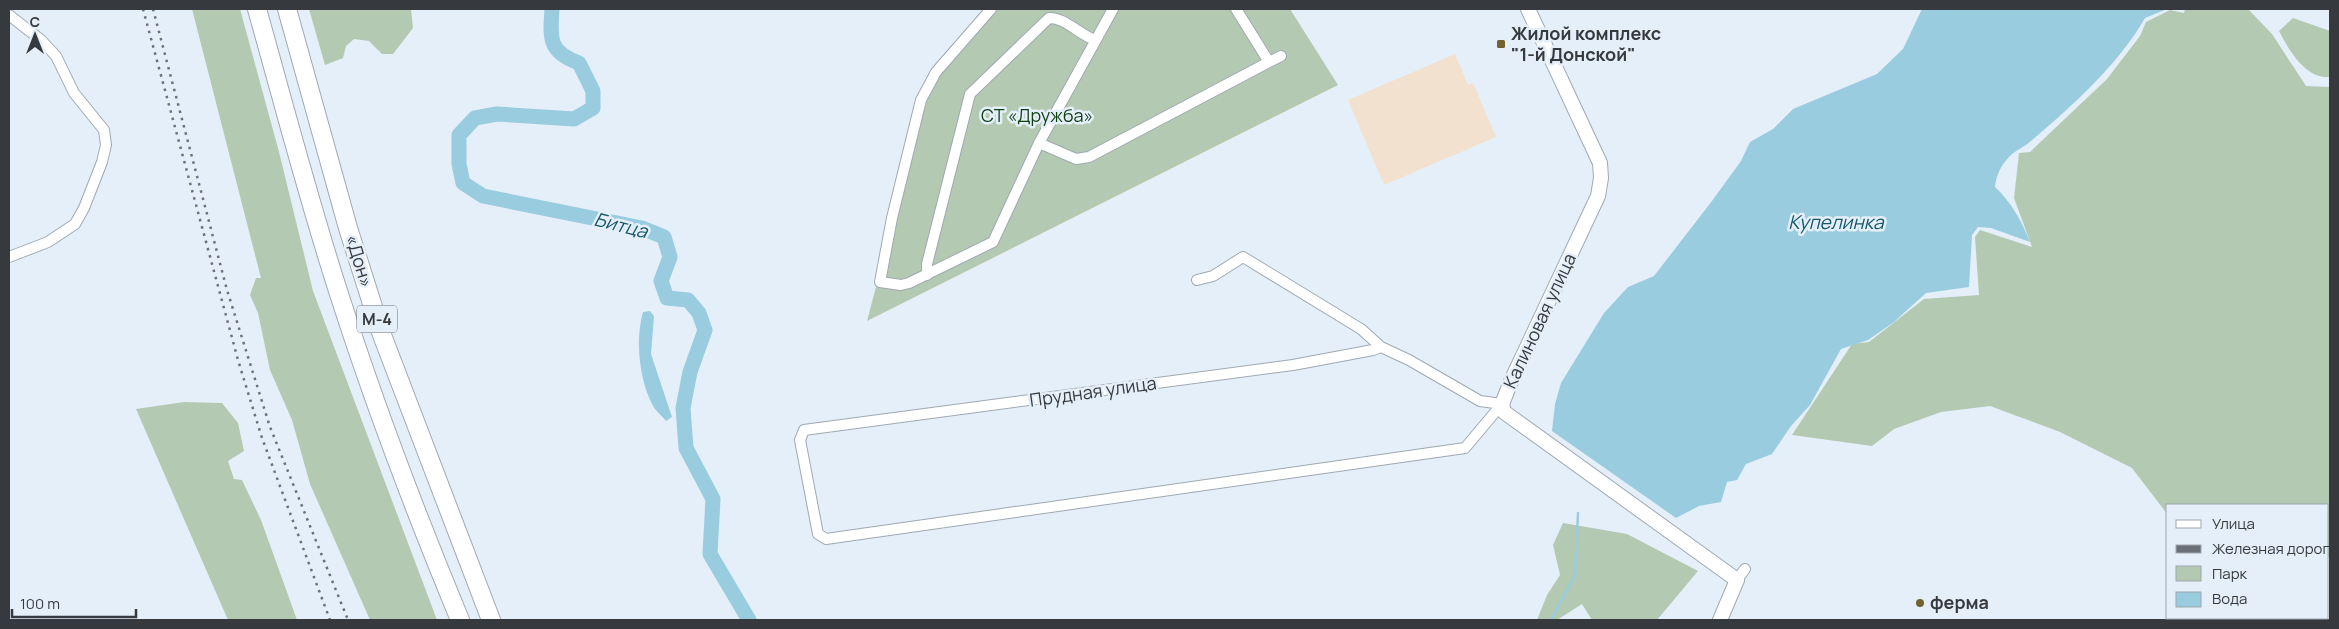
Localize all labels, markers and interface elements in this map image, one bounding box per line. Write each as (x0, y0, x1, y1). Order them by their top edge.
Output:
north arrow (10, 10, 60, 60)
text: С (30, 12, 40, 31)
place label: Жилой комплекс "1-й Донской" (1511, 21, 1661, 66)
marker: Жилой комплекс "1-й Донской" (1495, 38, 1507, 50)
park label: СТ «Дружба» (981, 103, 1093, 127)
water label: Битца (592, 206, 652, 245)
water label: Купелинка (1788, 209, 1885, 235)
street label: «Дон» (341, 231, 379, 290)
street label: Калиновая улица (1497, 249, 1581, 392)
road number: М-4 (357, 306, 397, 332)
street label: Прудная улица (1028, 370, 1158, 412)
legend (2166, 504, 2329, 619)
text: Улица (2212, 513, 2255, 534)
text: Железная дорога (2212, 538, 2337, 559)
text: Парк (2212, 563, 2248, 584)
scale bar (12, 586, 136, 618)
text: Вода (2212, 588, 2247, 609)
place label: ферма (1930, 590, 1989, 614)
text: 100 m (20, 593, 60, 614)
marker: ферма (1914, 597, 1926, 609)

